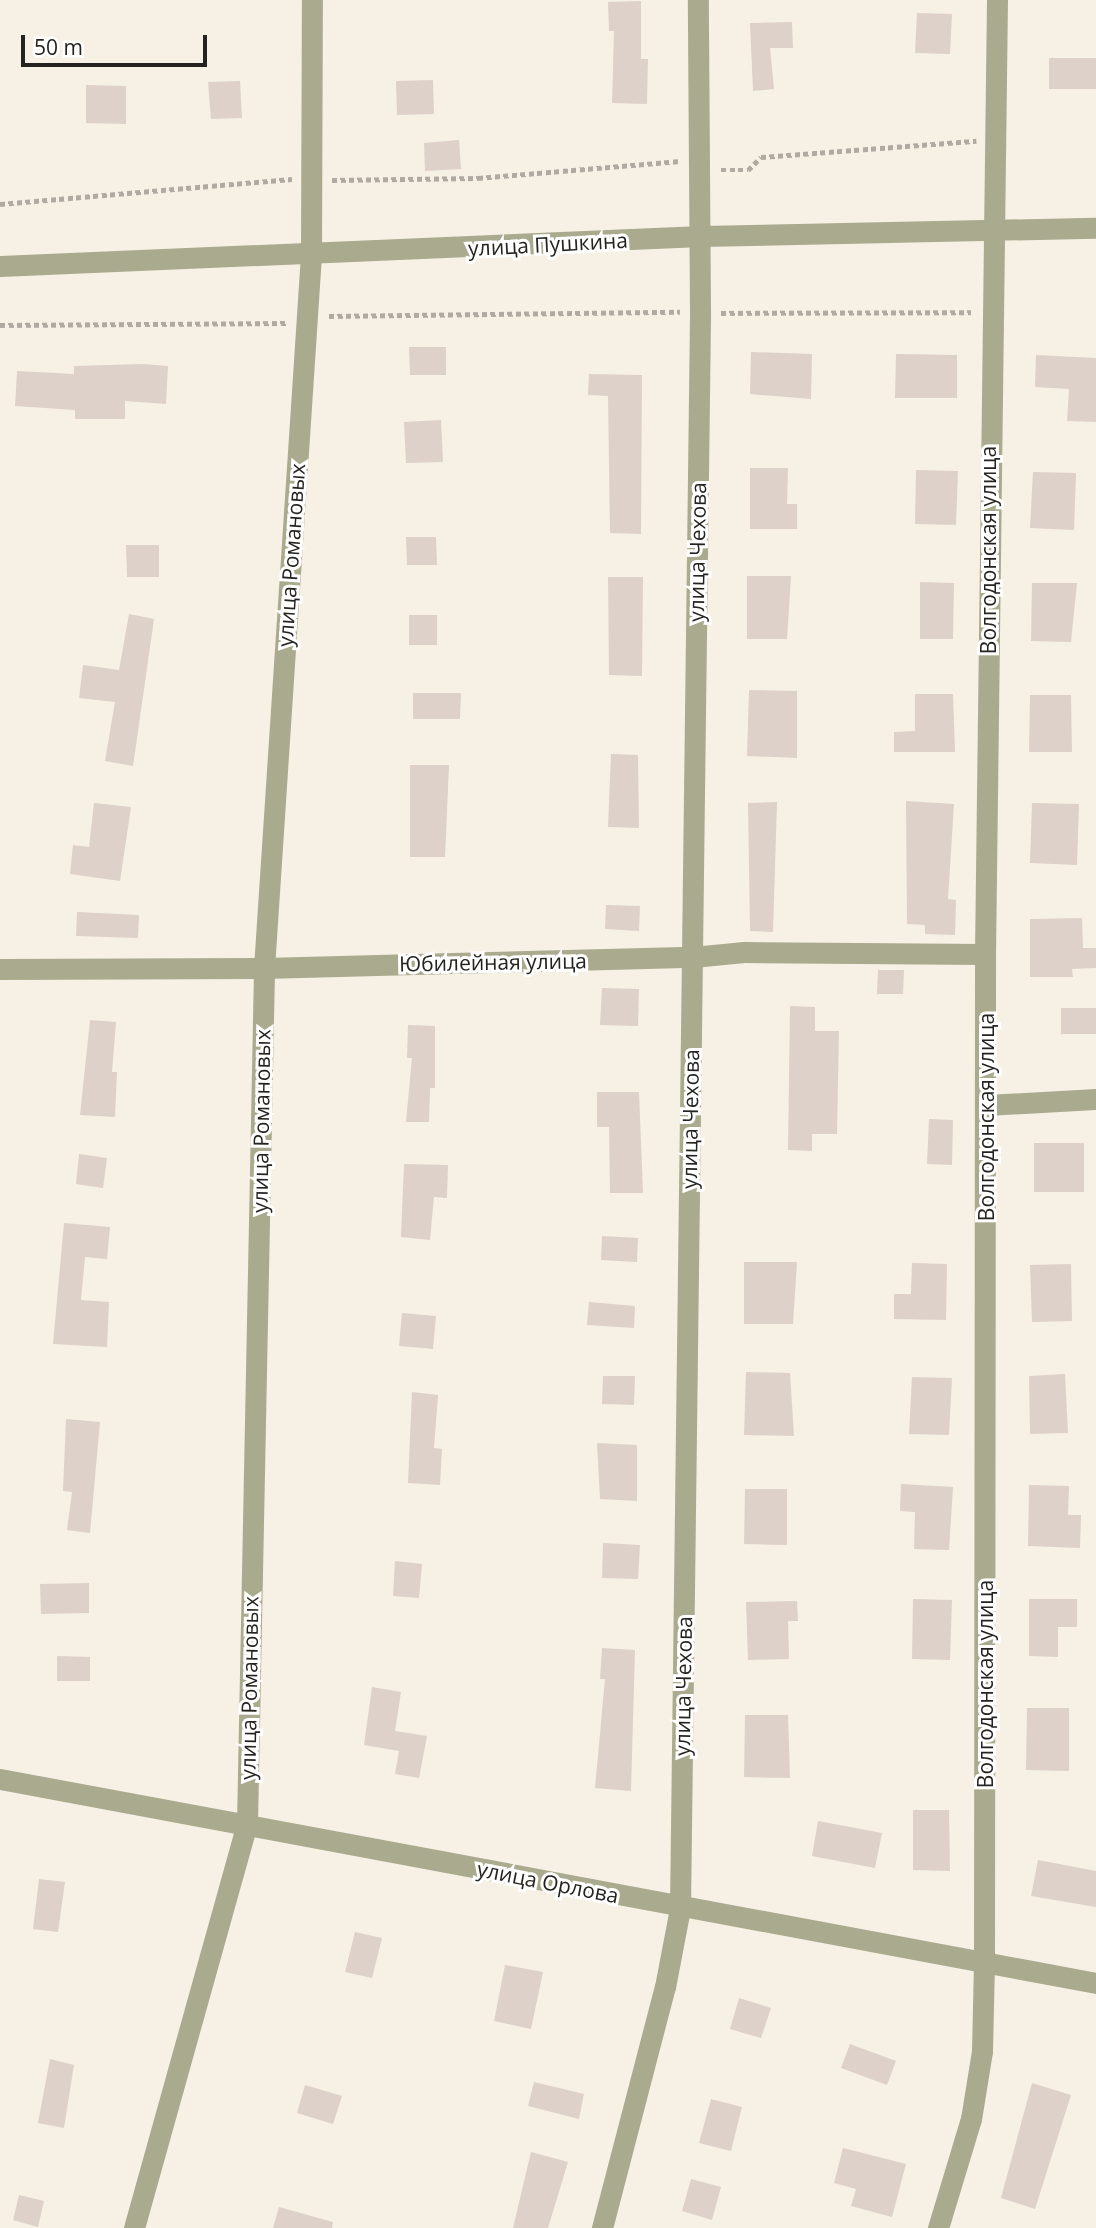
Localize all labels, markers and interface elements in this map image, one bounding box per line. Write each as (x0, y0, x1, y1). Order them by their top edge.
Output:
scale bar (24, 21, 210, 65)
text: 50 m (34, 33, 83, 61)
street label: улица Пушкина (468, 227, 628, 261)
street label: Волгодонская улица (975, 446, 1001, 654)
street label: улица Романовых (272, 463, 310, 647)
street label: улица Чехова (683, 482, 711, 622)
street label: Юбилейная улица (399, 948, 587, 976)
street label: Волгодонская улица (973, 1013, 999, 1221)
street label: улица Романовых (247, 1029, 275, 1213)
street label: улица Чехова (676, 1049, 704, 1189)
street label: Волгодонская улица (972, 1580, 998, 1788)
street label: улица Романовых (235, 1596, 263, 1780)
street label: улица Чехова (669, 1616, 697, 1756)
street label: улица Орлова (475, 1856, 621, 1908)

